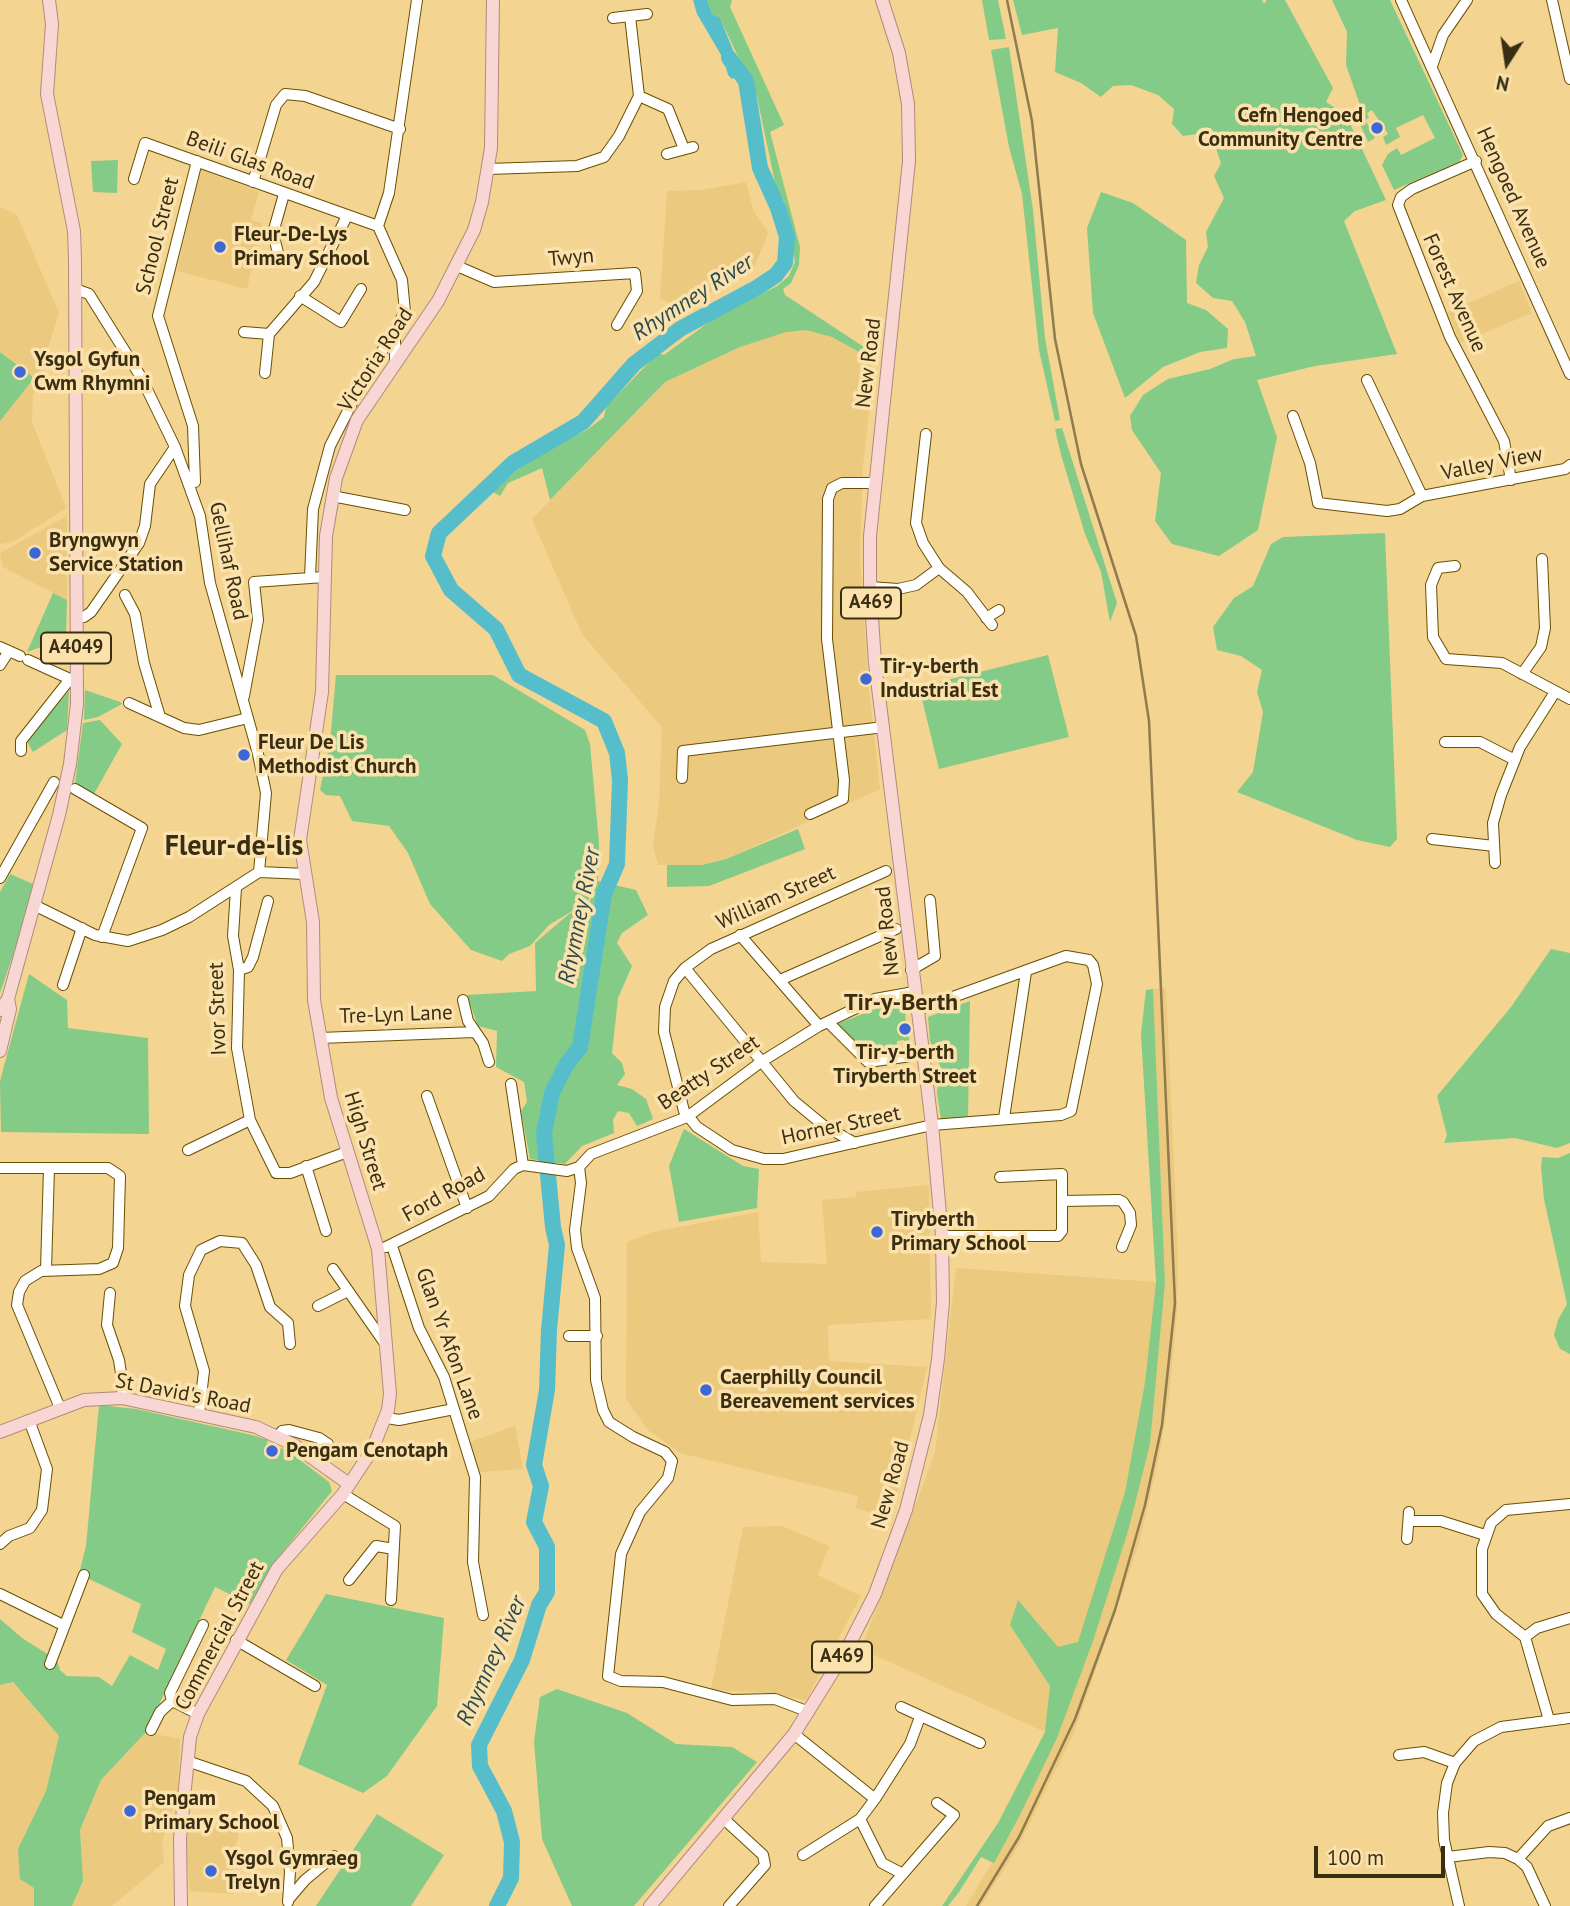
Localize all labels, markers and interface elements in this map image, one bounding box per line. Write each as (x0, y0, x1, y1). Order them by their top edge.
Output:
north arrow (1472, 28, 1542, 98)
text: N (1494, 71, 1511, 97)
place label: Cefn Hengoed Community Centre (1198, 103, 1363, 153)
marker: Cefn Hengoed Community Centre (1369, 120, 1385, 136)
street label: Hengoed Avenue (1471, 123, 1555, 273)
street label: Beili Glas Road (183, 126, 317, 196)
street label: School Street (131, 175, 185, 297)
place label: Fleur-De-Lys Primary School (234, 222, 369, 272)
street label: Forest Avenue (1417, 230, 1491, 356)
marker: Fleur-De-Lys Primary School (212, 239, 228, 255)
street label: Twyn (547, 243, 595, 273)
water label: Rhymney River (627, 249, 759, 347)
street label: Victoria Road (333, 303, 419, 417)
street label: New Road (851, 317, 887, 409)
place label: Ysgol Gyfun Cwm Rhymni (34, 347, 150, 397)
marker: Ysgol Gyfun Cwm Rhymni (12, 364, 28, 380)
street label: Valley View (1439, 442, 1545, 486)
street label: Gellihaf Road (203, 500, 253, 622)
place label: Bryngwyn Service Station (49, 528, 183, 578)
marker: Bryngwyn Service Station (27, 545, 43, 561)
road number: A469 (841, 588, 901, 618)
road number: A4049 (41, 632, 111, 664)
place label: Tir-y-berth Industrial Est (880, 654, 998, 704)
marker: Tir-y-berth Industrial Est (858, 671, 874, 687)
place label: Fleur De Lis Methodist Church (258, 730, 416, 780)
marker: Fleur De Lis Methodist Church (236, 747, 252, 763)
district label: Fleur-de-lis (165, 830, 303, 864)
water label: Rhymney River (553, 845, 607, 987)
street label: William Street (713, 861, 839, 935)
street label: New Road (871, 885, 905, 977)
street label: Ivor Street (204, 962, 232, 1056)
district label: Tir-y-Berth (844, 989, 958, 1017)
street label: Tre-Lyn Lane (339, 1000, 453, 1030)
marker: Tir-y-berth Tiryberth Street (897, 1021, 913, 1037)
street label: Beatty Street (654, 1030, 764, 1116)
place label: Tir-y-berth Tiryberth Street (833, 1040, 977, 1090)
street label: High Street (338, 1089, 392, 1193)
street label: Horner Street (779, 1101, 903, 1151)
street label: Ford Road (398, 1162, 490, 1228)
place label: Tiryberth Primary School (891, 1207, 1026, 1257)
marker: Tiryberth Primary School (869, 1224, 885, 1240)
street label: Glan Yr Afon Lane (410, 1265, 488, 1423)
place label: Caerphilly Council Bereavement services (720, 1365, 915, 1415)
street label: St David's Road (113, 1369, 253, 1419)
marker: Caerphilly Council Bereavement services (698, 1382, 714, 1398)
place label: Pengam Cenotaph (286, 1438, 448, 1464)
street label: New Road (866, 1438, 916, 1532)
marker: Pengam Cenotaph (264, 1443, 280, 1459)
street label: Commercial Street (170, 1557, 270, 1715)
water label: Rhymney River (451, 1592, 533, 1730)
road number: A469 (812, 1642, 872, 1672)
place label: Pengam Primary School (144, 1786, 279, 1836)
marker: Pengam Primary School (122, 1803, 138, 1819)
scale bar (1318, 1832, 1449, 1876)
text: 100 m (1327, 1844, 1384, 1871)
place label: Ysgol Gymraeg Trelyn (225, 1846, 358, 1896)
marker: Ysgol Gymraeg Trelyn (203, 1863, 219, 1879)

